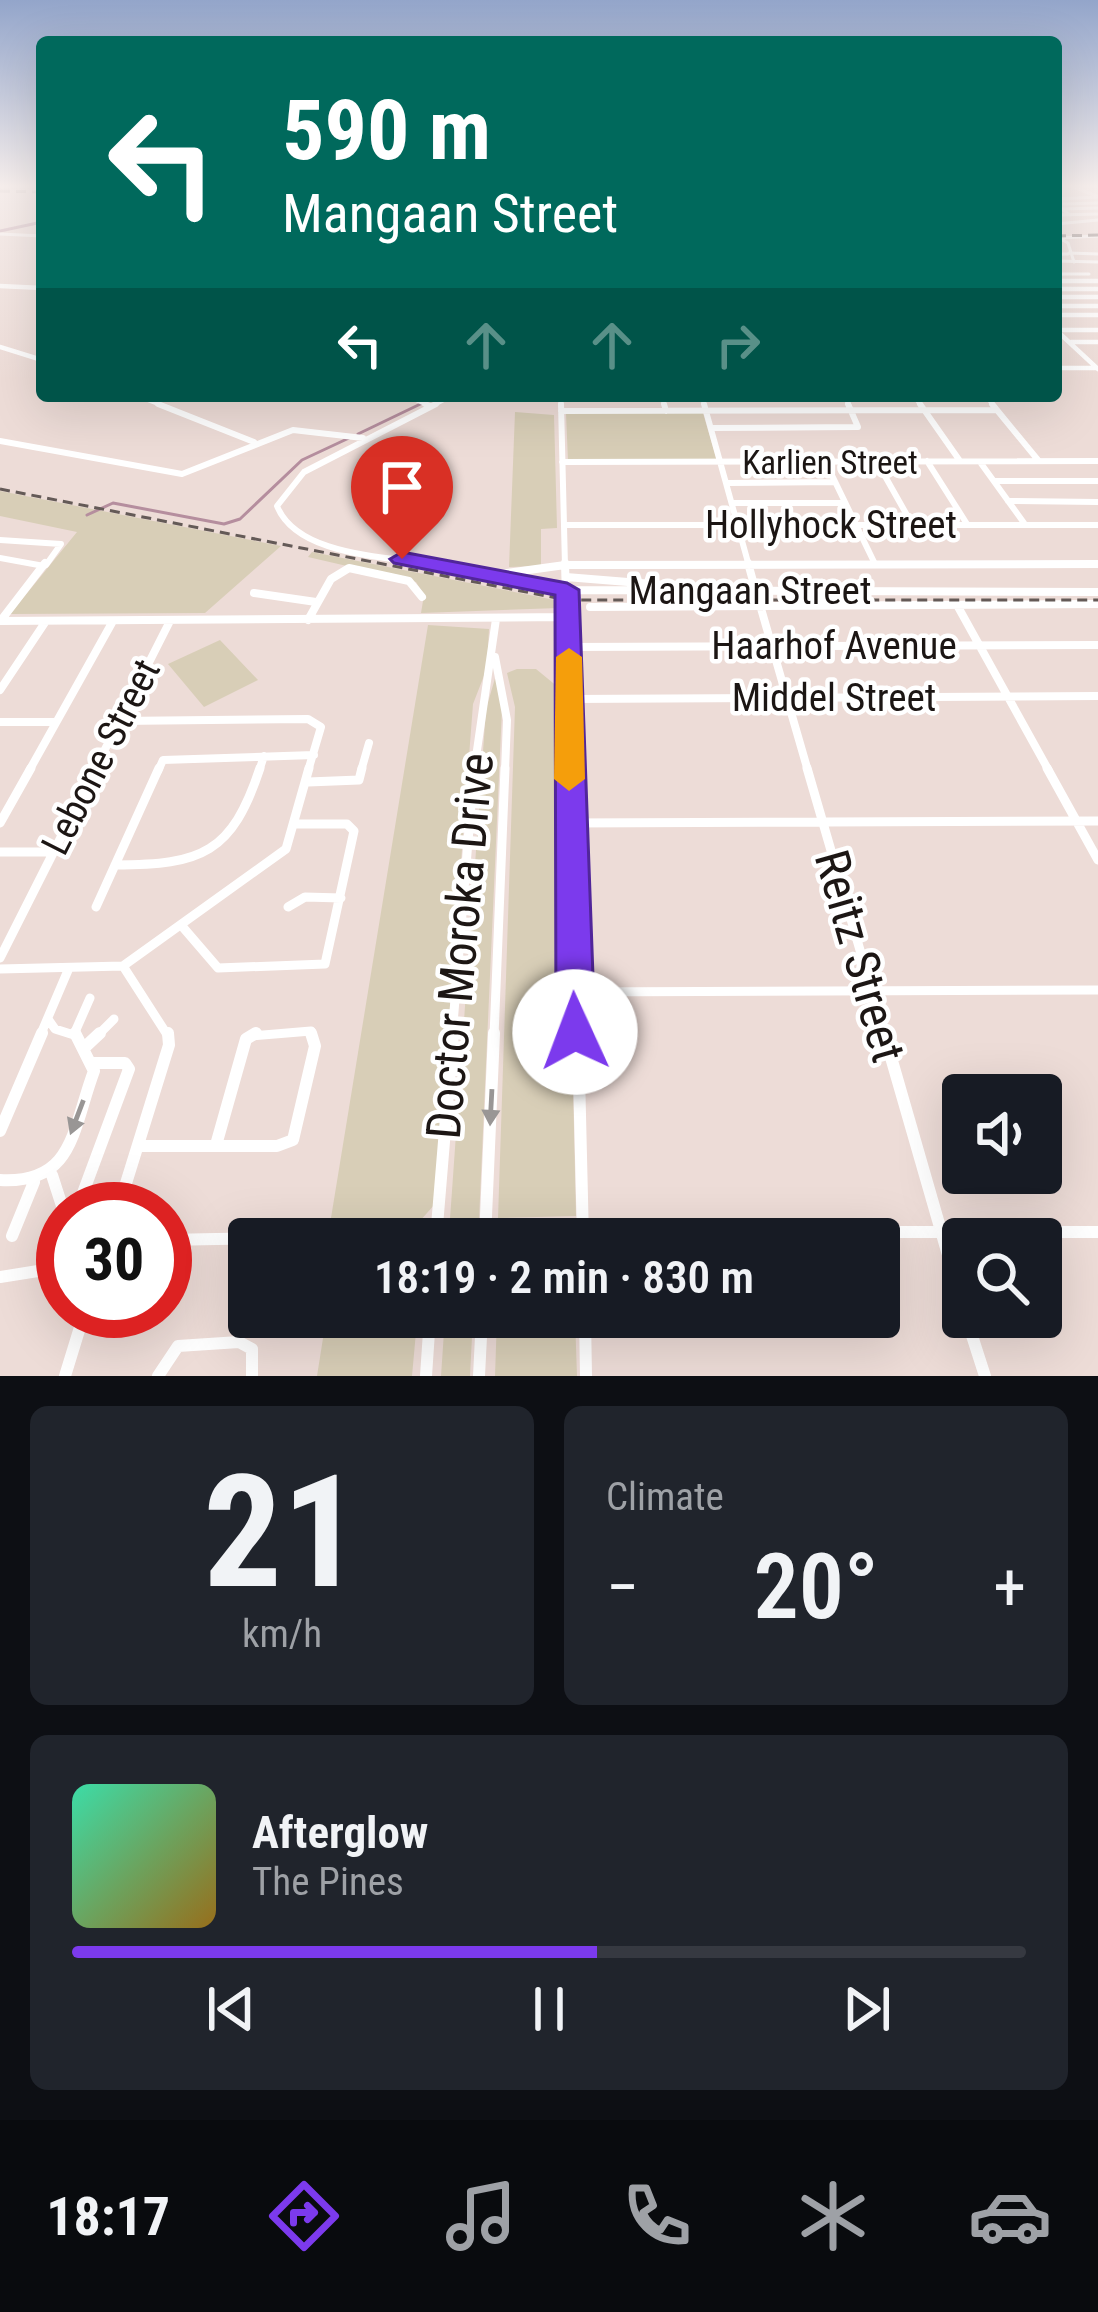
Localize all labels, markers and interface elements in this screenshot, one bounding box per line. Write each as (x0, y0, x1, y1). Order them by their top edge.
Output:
text: 590 m (282, 81, 491, 180)
icon: left (84, 84, 240, 240)
text: Mangaan Street (282, 182, 618, 245)
icon: left (327, 312, 393, 378)
icon: ahead (453, 312, 519, 378)
icon: ahead (579, 312, 645, 378)
icon: right (705, 312, 771, 378)
pin (351, 436, 453, 559)
street label: Karlien Street (742, 443, 918, 482)
icon: arrive (369, 454, 435, 520)
street label: Hollyhock Street (705, 502, 957, 548)
street label: Mangaan Street (629, 568, 871, 614)
street label: Haarhof Avenue (711, 623, 957, 669)
street label: Lebone Street (32, 652, 170, 862)
street label: Middel Street (732, 675, 936, 721)
street label: Doctor Moroka Drive (415, 751, 505, 1141)
street label: Reitz Street (803, 843, 917, 1069)
position arrow (512, 969, 638, 1095)
map controls (942, 1074, 1062, 1338)
button: sound (942, 1074, 1062, 1194)
one-way arrow (481, 1089, 500, 1127)
one-way arrow (66, 1099, 85, 1135)
speed limit sign: 30 (36, 1182, 192, 1338)
button: search (942, 1218, 1062, 1338)
text: 18:19 · 2 min · 830 m (374, 1251, 754, 1304)
text: 21 (203, 1441, 361, 1624)
text: Climate (606, 1474, 724, 1520)
text: 20° (753, 1535, 879, 1640)
text: − (606, 1549, 639, 1626)
text: + (993, 1549, 1026, 1626)
text: km/h (242, 1611, 322, 1657)
text: Afterglow (252, 1806, 428, 1859)
text: The Pines (252, 1859, 404, 1905)
icon: previous (198, 1976, 264, 2042)
icon: pause (516, 1976, 582, 2042)
icon: next (834, 1976, 900, 2042)
icon: directions (262, 2174, 346, 2258)
icon: music (439, 2174, 523, 2258)
icon: phone (615, 2174, 699, 2258)
icon: climate (791, 2174, 875, 2258)
icon: car (968, 2174, 1052, 2258)
text: 18:17 (46, 2185, 170, 2248)

